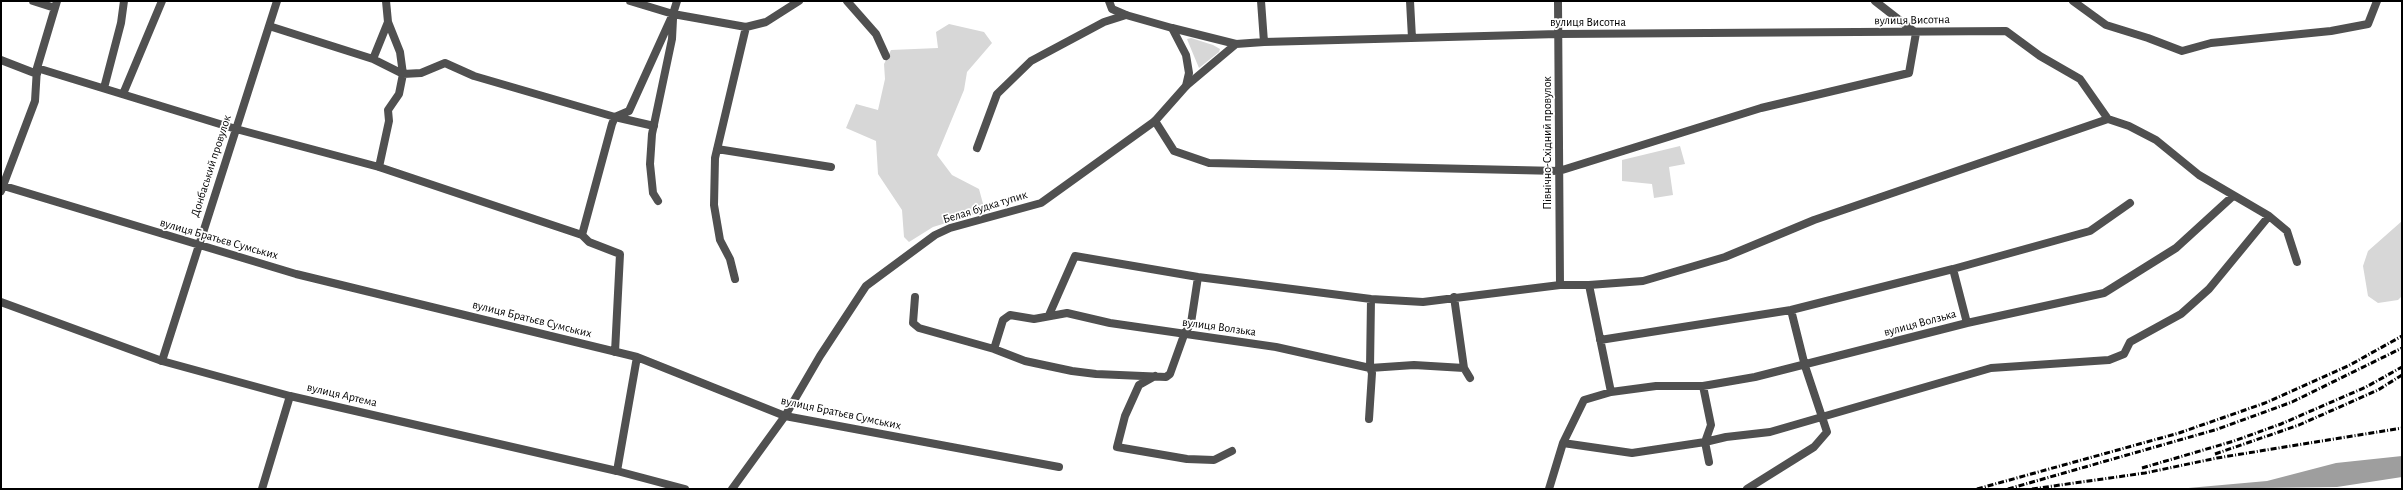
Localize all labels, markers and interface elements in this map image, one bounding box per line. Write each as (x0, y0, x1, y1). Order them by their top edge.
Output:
street label: вулиця Висотна (1874, 12, 1950, 28)
street label: вулиця Висотна (1550, 15, 1626, 29)
street label: Північно-Східний провулок (1540, 76, 1554, 210)
street label: Донбаський провулок (188, 113, 234, 219)
street label: Белая будка тупик (941, 187, 1029, 227)
street label: вулиця Братьєв Сумських (158, 215, 280, 263)
street label: вулиця Братьєв Сумських (471, 297, 593, 341)
street label: вулиця Волзька (1882, 306, 1958, 340)
street label: вулиця Волзька (1181, 315, 1257, 339)
street label: вулиця Артема (306, 380, 378, 410)
street label: вулиця Братьєв Сумських (780, 393, 902, 433)

